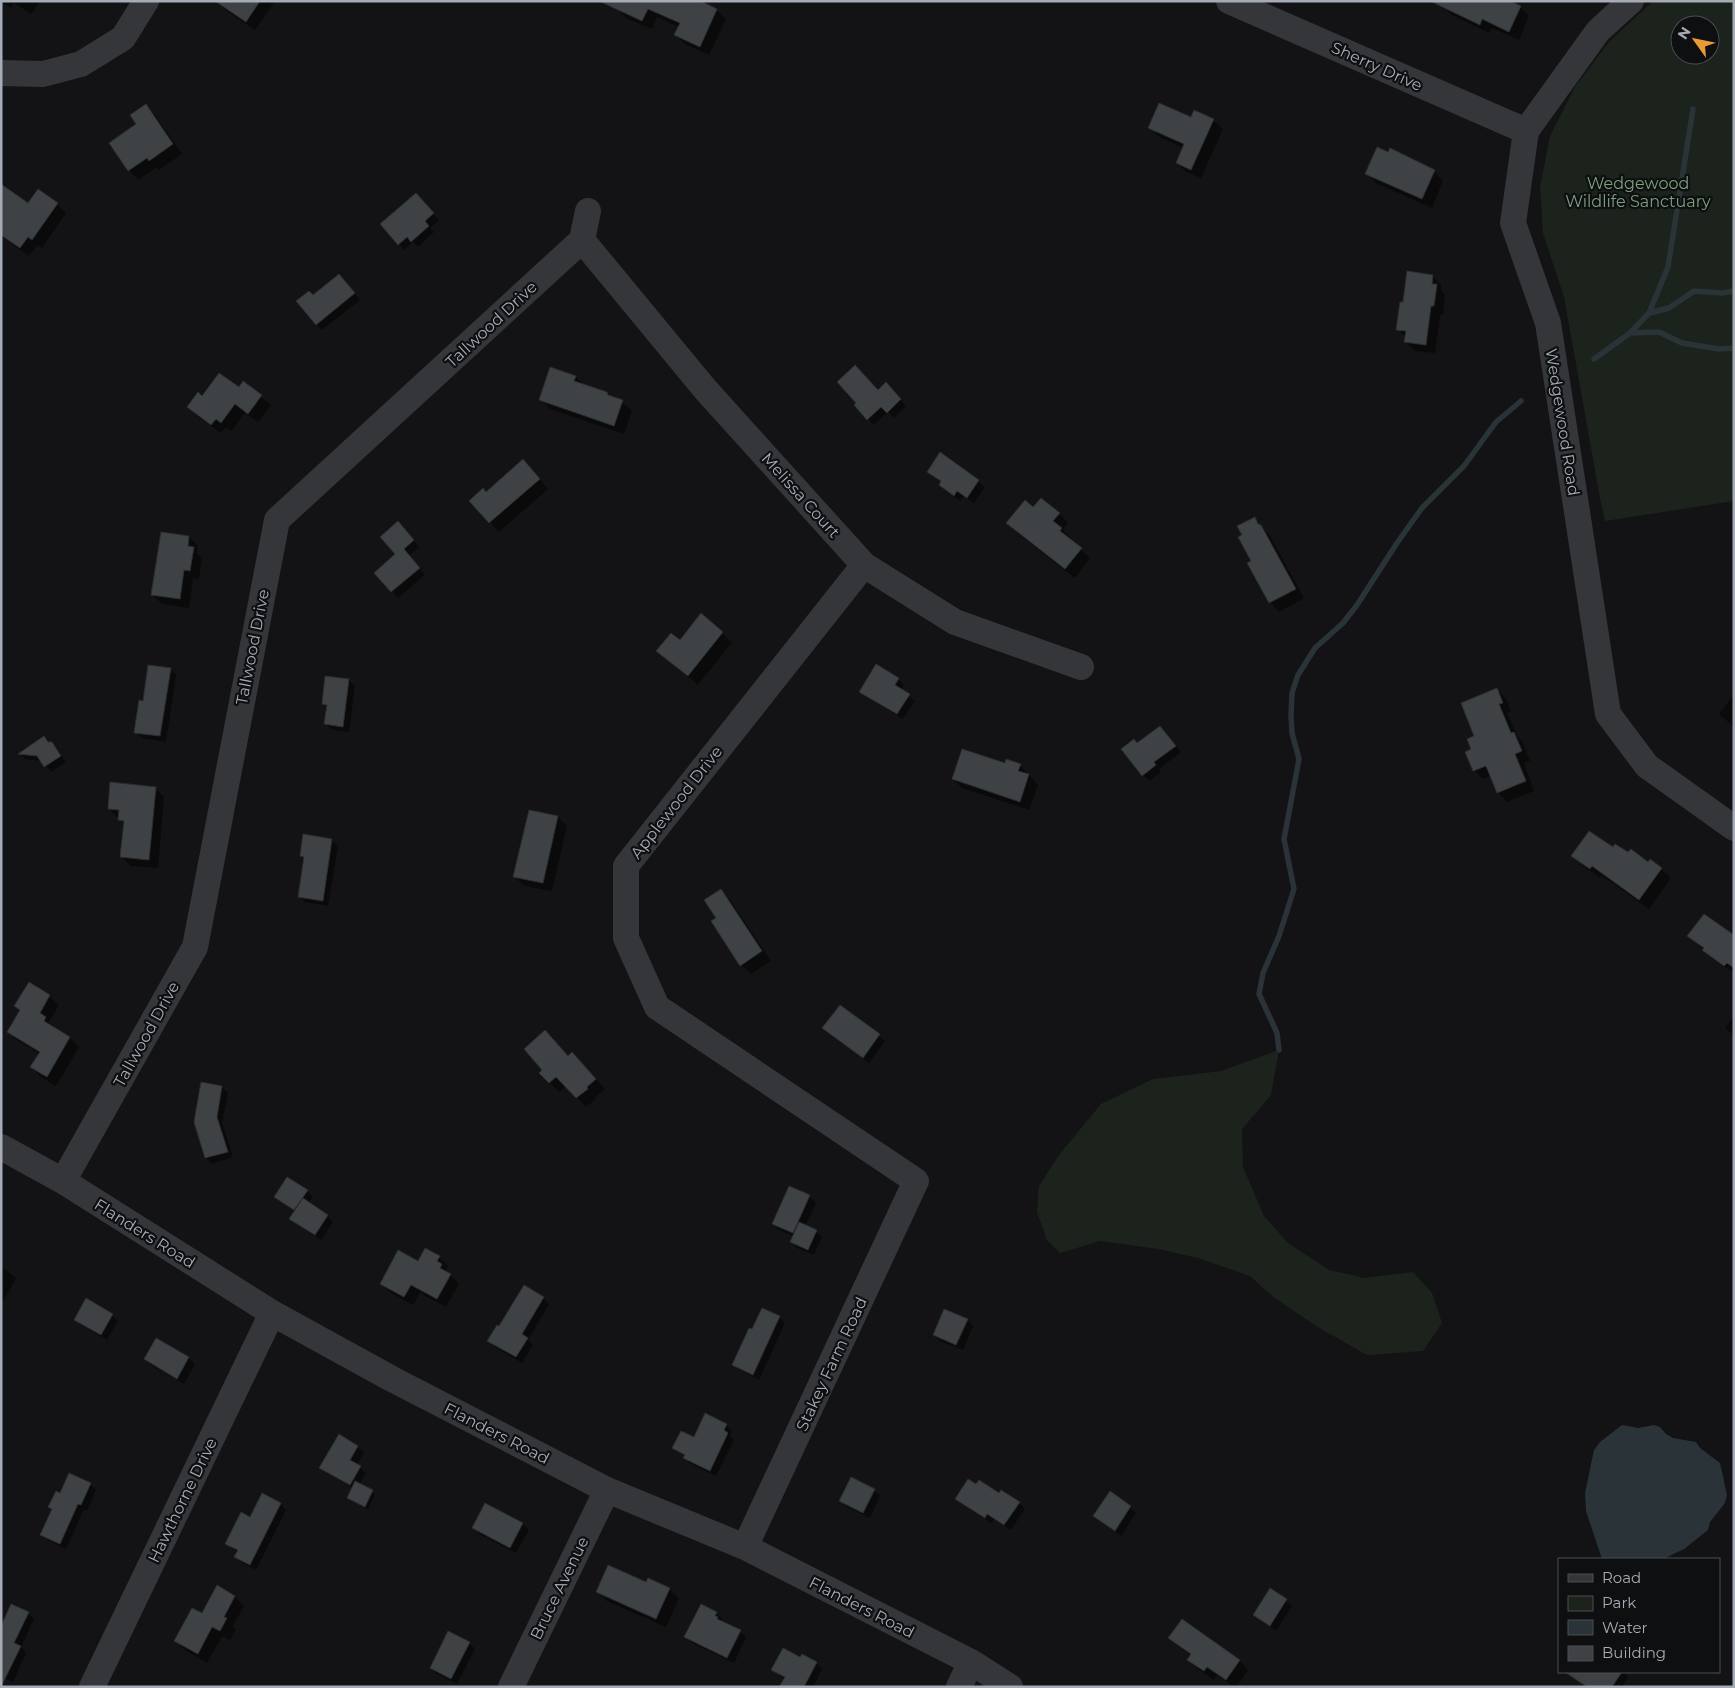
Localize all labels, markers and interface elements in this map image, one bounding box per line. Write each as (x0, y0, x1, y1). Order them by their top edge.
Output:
north arrow (1670, 15, 1720, 65)
text: N (1673, 23, 1695, 43)
street label: Sherry Drive (1328, 38, 1425, 95)
park label: Wedgewood Wildlife Sanctuary (1565, 174, 1711, 211)
street label: Tallwood Drive (442, 277, 541, 371)
street label: Wedgewood Road (1541, 347, 1584, 497)
street label: Melissa Court (758, 449, 844, 542)
street label: Tallwood Drive (232, 588, 273, 707)
street label: Applewood Drive (626, 742, 726, 862)
street label: Tallwood Drive (110, 978, 183, 1090)
street label: Flanders Road (91, 1195, 199, 1272)
street label: Stakey Farm Road (792, 1294, 871, 1434)
street label: Flanders Road (441, 1399, 553, 1468)
street label: Hawthorne Drive (144, 1435, 221, 1566)
street label: Bruce Avenue (526, 1534, 593, 1643)
legend (1558, 1558, 1720, 1673)
text: Road (1602, 1568, 1641, 1587)
street label: Flanders Road (806, 1573, 918, 1642)
text: Park (1602, 1593, 1636, 1612)
text: Water (1602, 1618, 1648, 1637)
text: Building (1602, 1643, 1666, 1662)

